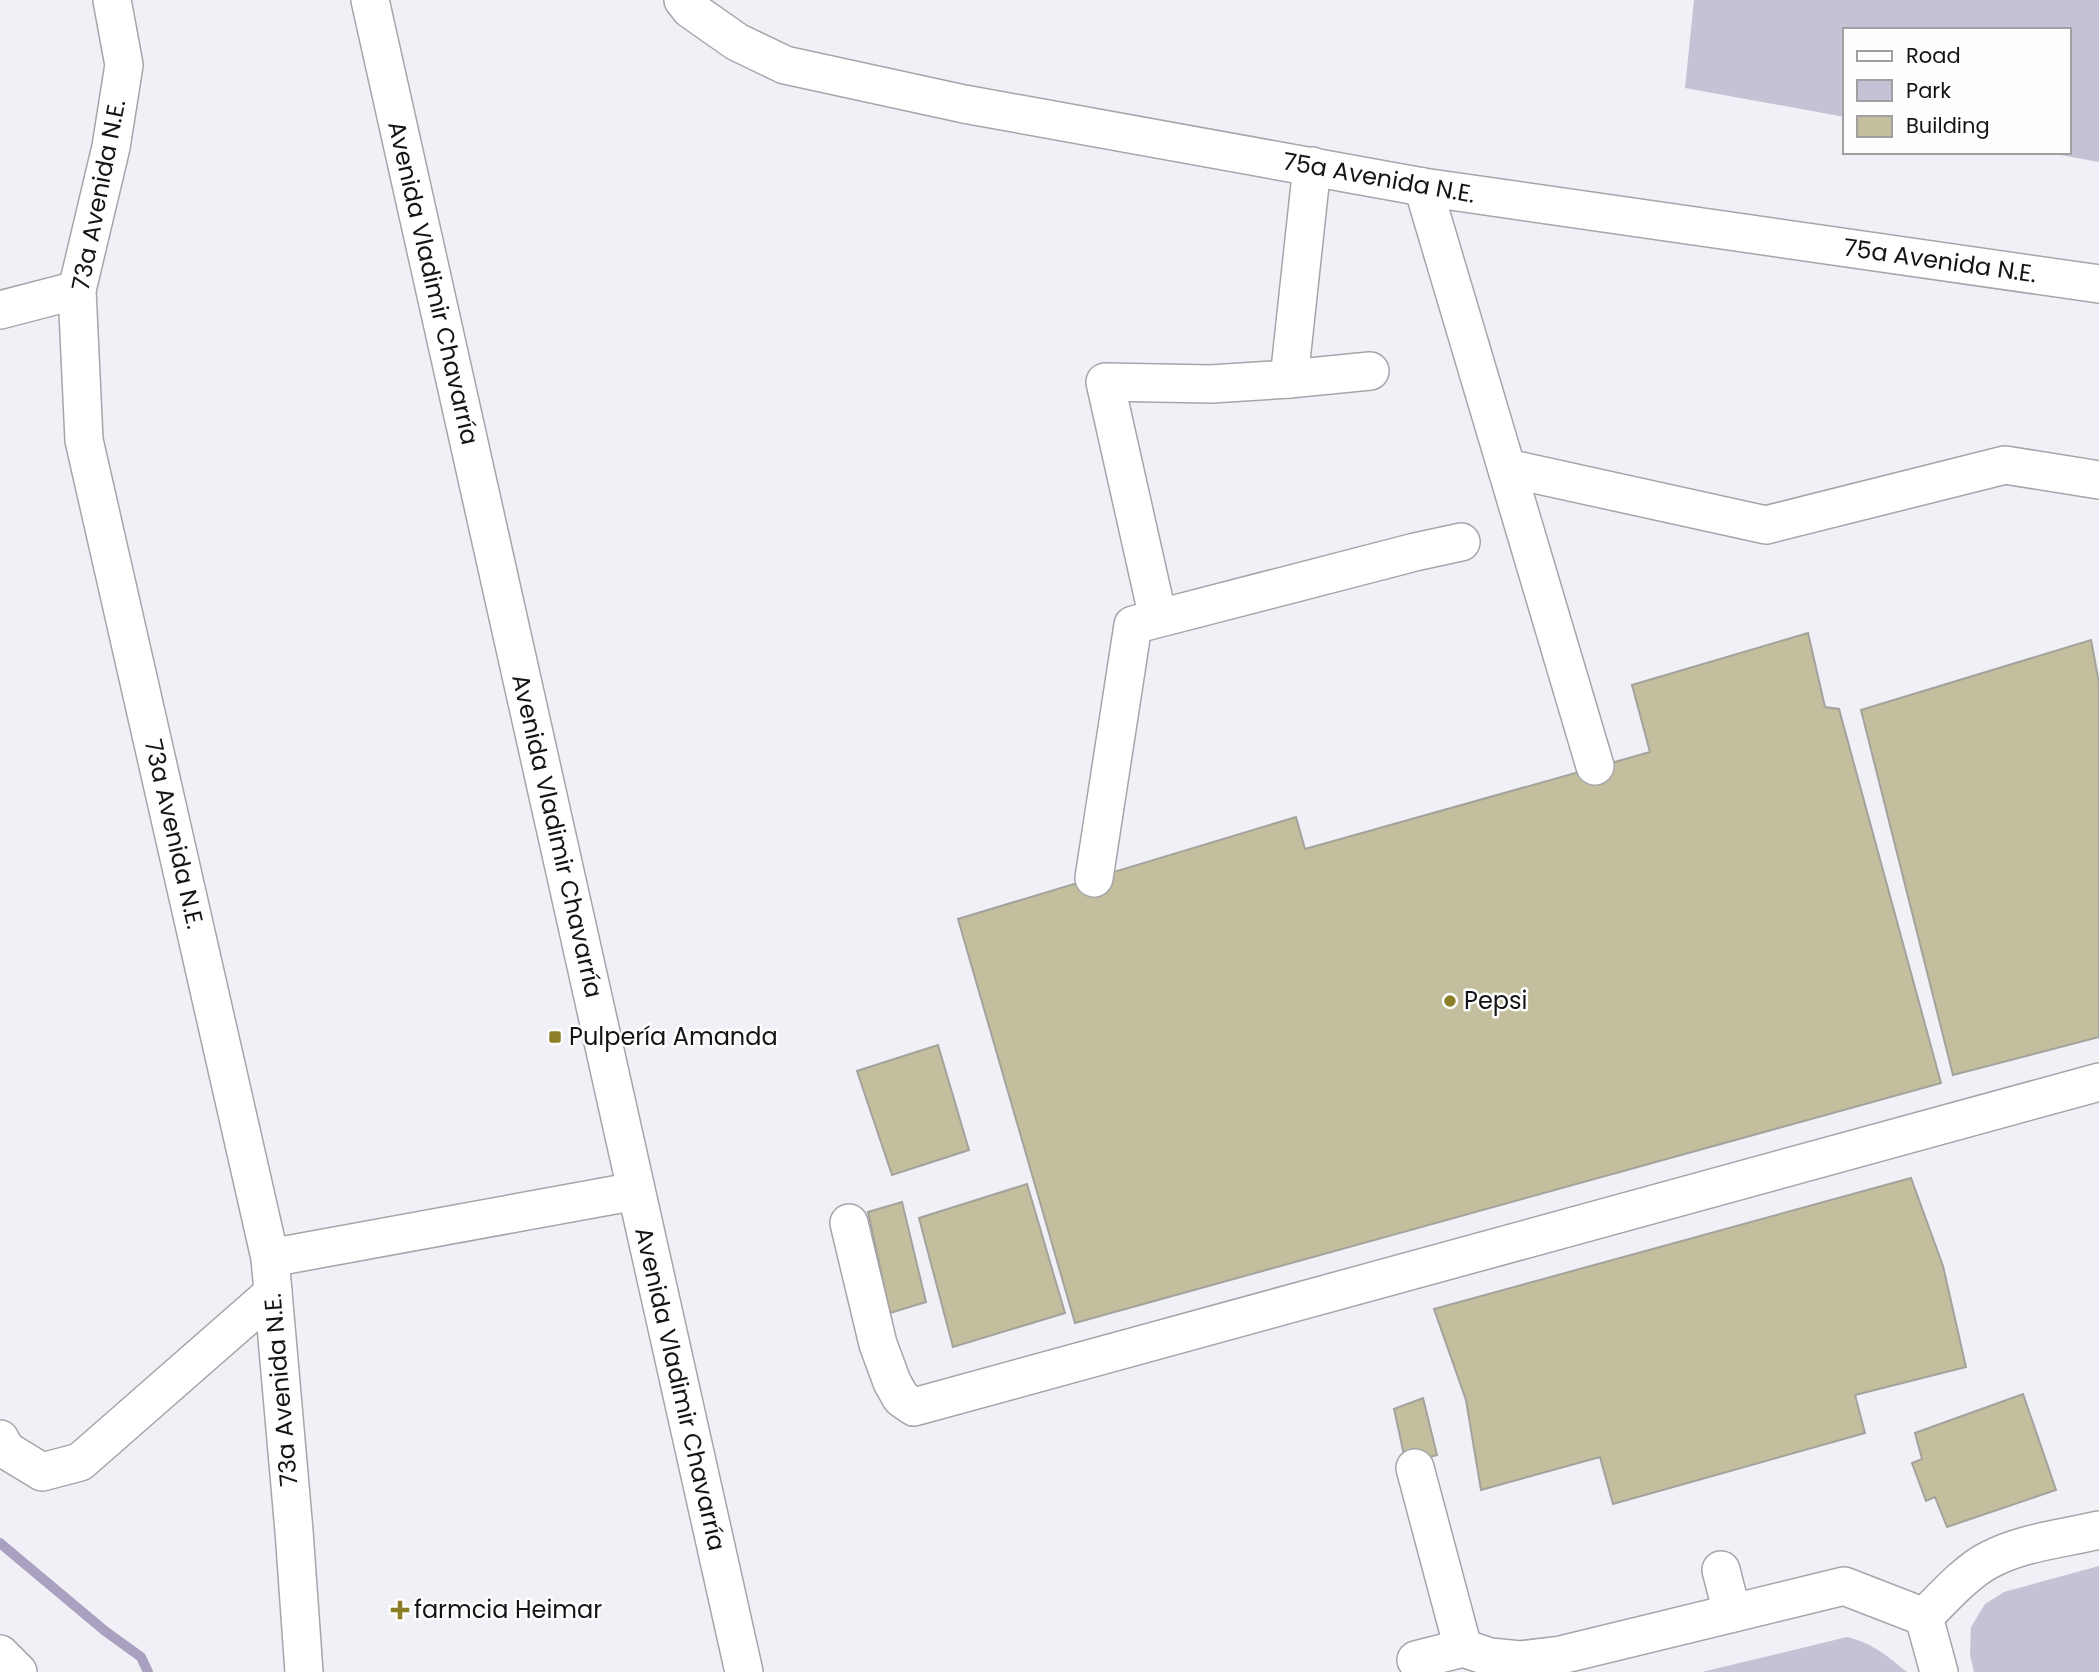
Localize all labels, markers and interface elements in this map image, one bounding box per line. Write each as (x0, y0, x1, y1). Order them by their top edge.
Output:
legend (1843, 28, 2071, 154)
text: Road (1906, 41, 1961, 70)
text: Park (1906, 76, 1951, 105)
street label: 73a Avenida N.E. (64, 97, 133, 293)
text: Building (1906, 111, 1990, 140)
street label: Avenida Vladimir Chavarría (380, 118, 487, 448)
street label: 75a Avenida N.E. (1280, 144, 1478, 211)
street label: 75a Avenida N.E. (1841, 231, 2039, 290)
street label: Avenida Vladimir Chavarría (504, 671, 611, 1001)
street label: 73a Avenida N.E. (137, 736, 212, 932)
place label: Pepsi (1464, 984, 1527, 1017)
marker: Pepsi (1442, 993, 1458, 1009)
place label: Pulpería Amanda (569, 1020, 778, 1053)
marker: Pulpería Amanda (547, 1029, 563, 1045)
street label: Avenida Vladimir Chavarría (627, 1224, 734, 1554)
street label: 73a Avenida N.E. (256, 1292, 305, 1488)
place label: farmcia Heimar (414, 1593, 602, 1626)
marker: farmcia Heimar (392, 1602, 408, 1618)

